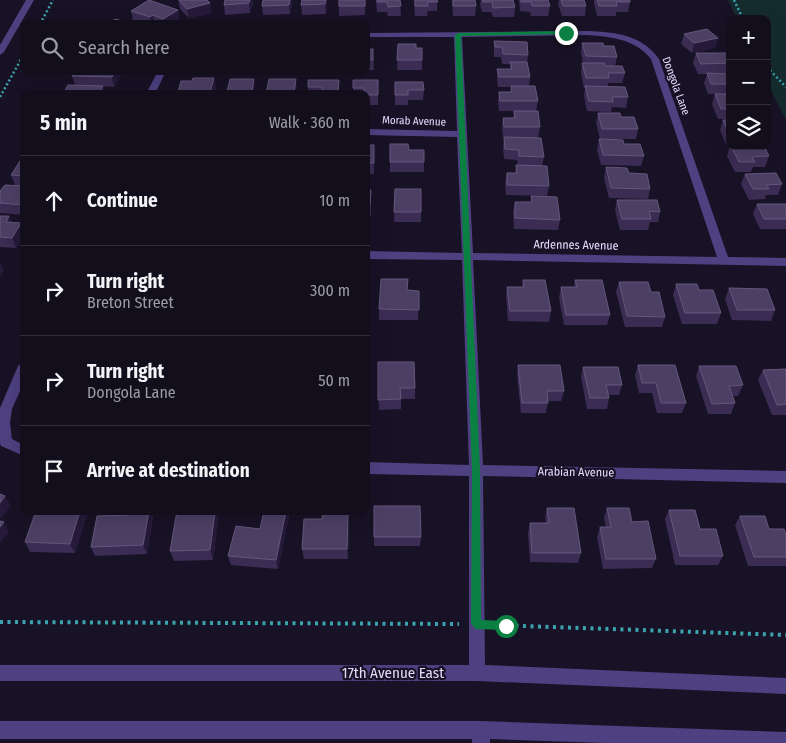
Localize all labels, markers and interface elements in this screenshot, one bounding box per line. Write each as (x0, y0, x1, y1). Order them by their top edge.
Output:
map controls (726, 15, 771, 150)
button: + (726, 15, 771, 60)
search box (20, 20, 370, 75)
route end (555, 22, 578, 45)
icon: search (38, 34, 66, 62)
text: Search here (78, 36, 170, 59)
street label: Dongola Lane (659, 55, 693, 117)
button: − (726, 60, 771, 105)
button: layers (726, 105, 771, 150)
text: 5 min (40, 110, 87, 136)
text: Walk · 360 m (269, 113, 350, 132)
street label: Morab Avenue (382, 113, 446, 129)
icon: ahead (40, 187, 68, 215)
text: Continue (87, 189, 158, 212)
text: 10 m (319, 191, 350, 210)
street label: Ardennes Avenue (533, 237, 619, 253)
text: Turn right (87, 270, 164, 293)
icon: right (40, 277, 68, 305)
text: 300 m (310, 281, 350, 300)
text: Breton Street (87, 293, 174, 312)
text: Turn right (87, 360, 164, 383)
icon: right (40, 367, 68, 395)
text: 50 m (318, 371, 350, 390)
text: Dongola Lane (87, 383, 176, 402)
icon: arrive (40, 457, 68, 485)
text: Arrive at destination (87, 459, 250, 482)
street label: Arabian Avenue (538, 464, 614, 480)
route start (495, 615, 518, 638)
street label: 17th Avenue East (342, 664, 444, 682)

